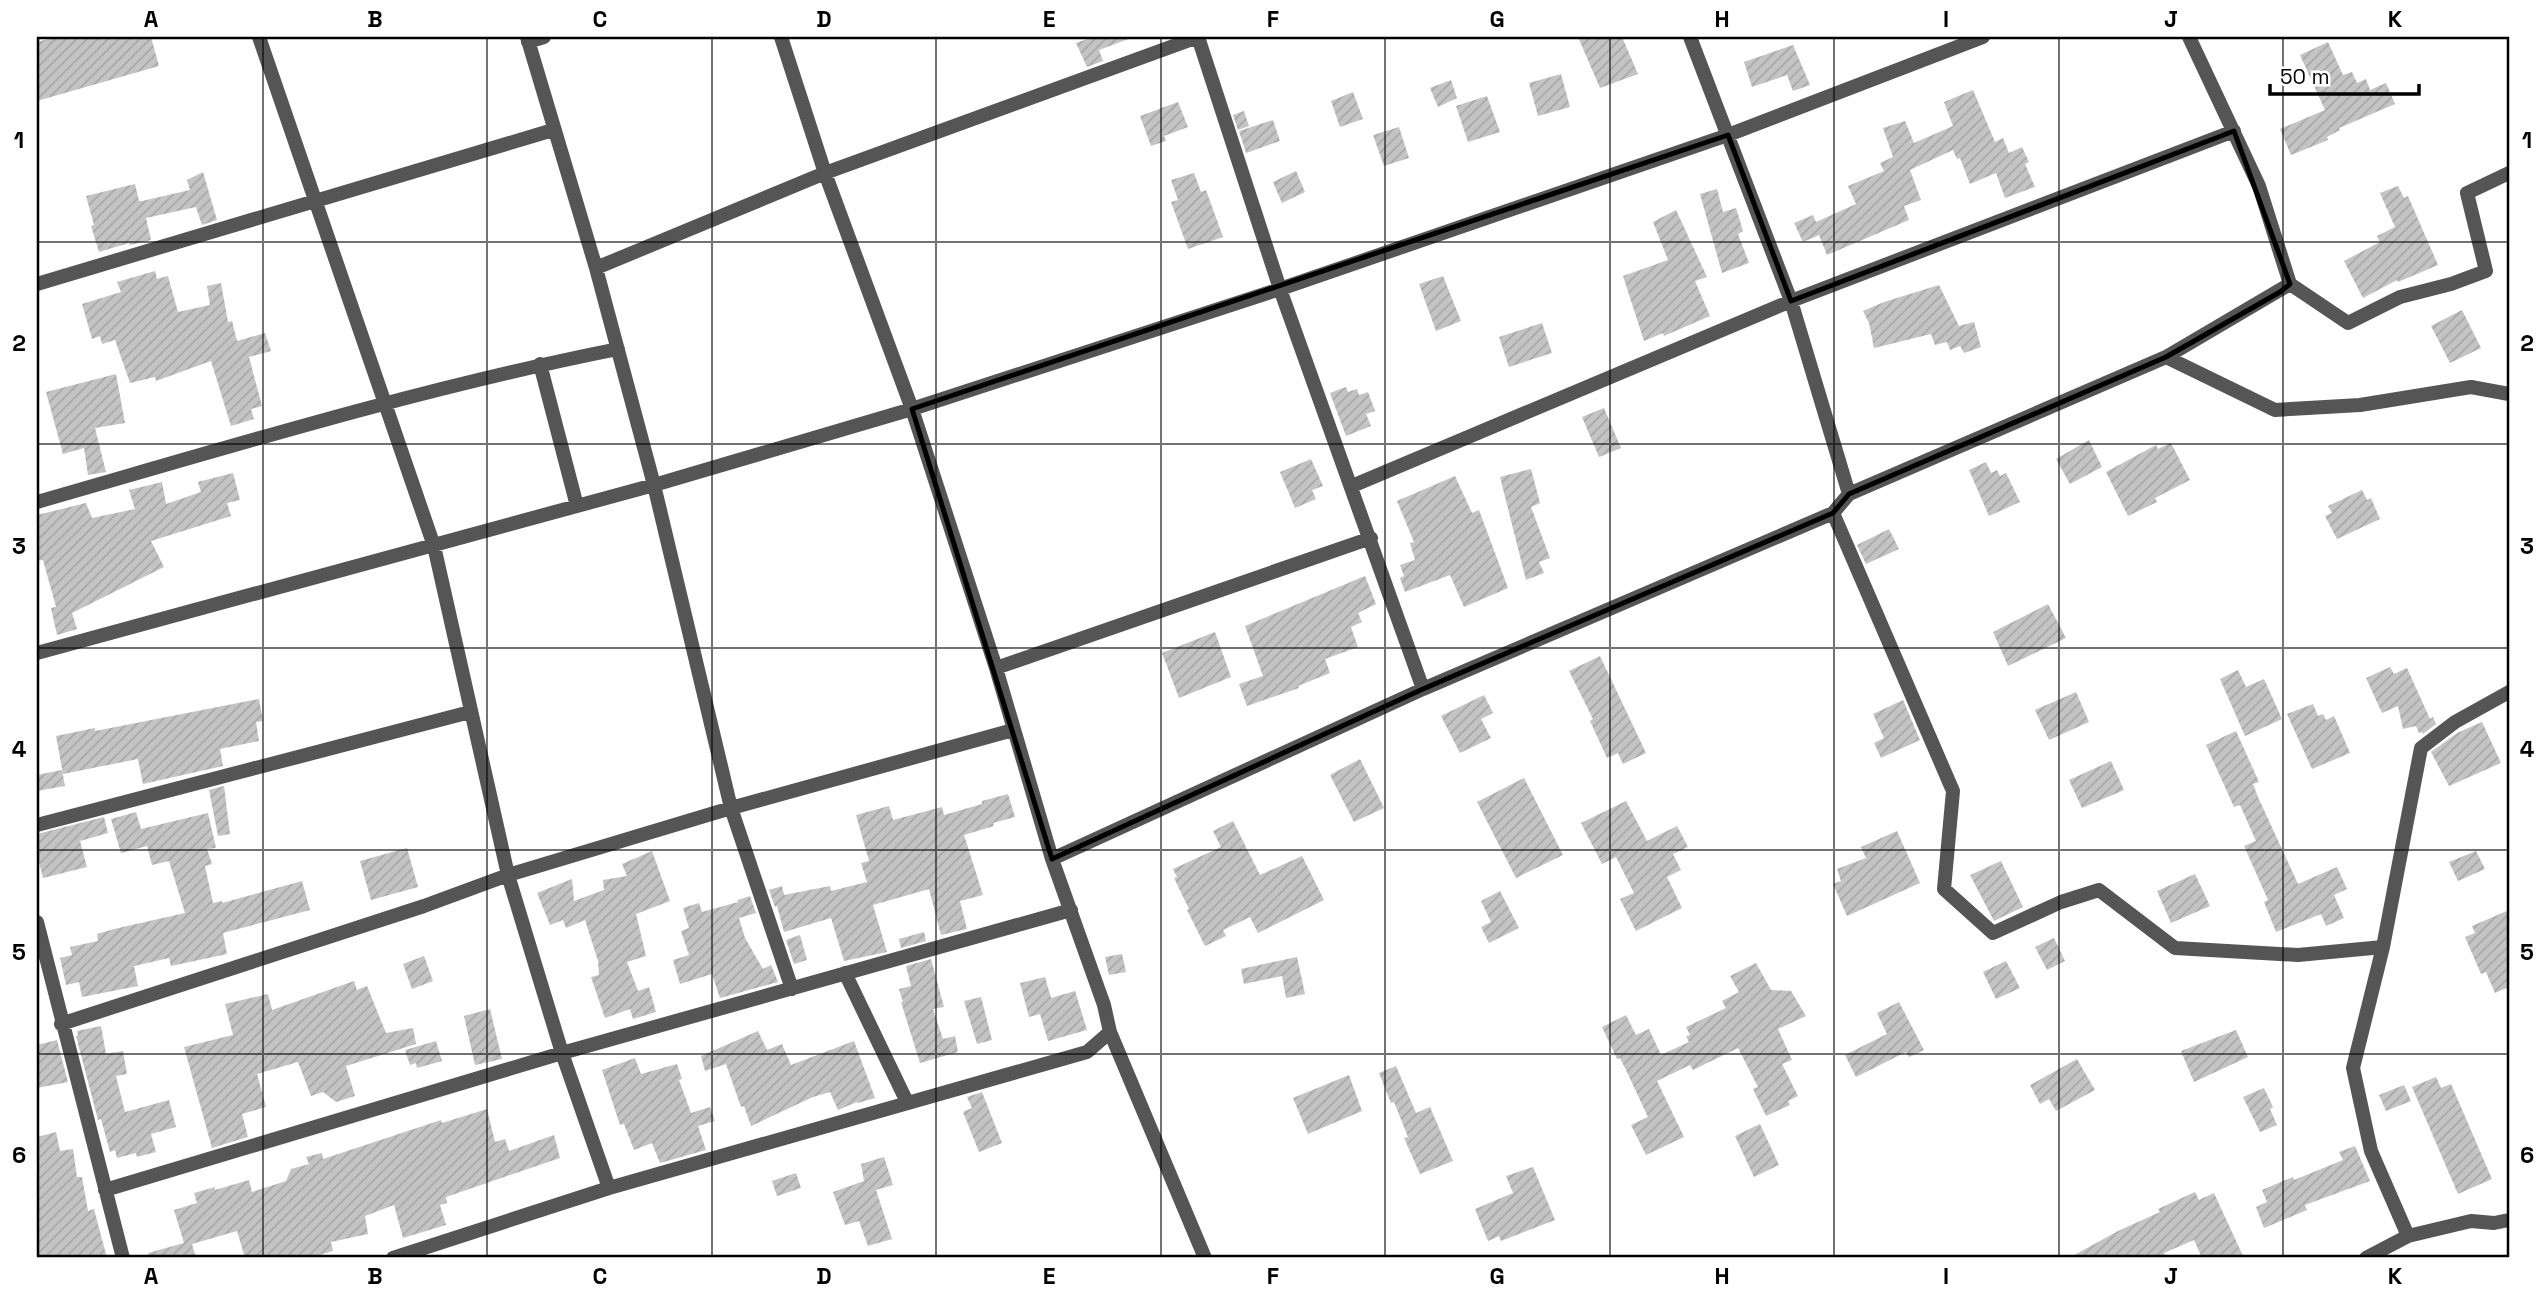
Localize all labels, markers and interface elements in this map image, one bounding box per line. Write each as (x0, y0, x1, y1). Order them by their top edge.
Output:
text: A (144, 4, 159, 34)
text: B (367, 4, 383, 34)
text: C (593, 4, 607, 34)
text: D (816, 4, 832, 34)
text: E (1043, 4, 1055, 34)
text: F (1267, 4, 1279, 34)
text: G (1489, 4, 1505, 34)
text: H (1714, 4, 1730, 34)
text: I (1943, 4, 1949, 34)
text: J (2164, 4, 2178, 34)
text: K (2388, 4, 2403, 34)
scale bar (2270, 52, 2418, 96)
text: 50 m (2280, 63, 2330, 90)
text: 1 (14, 125, 24, 155)
text: 1 (2522, 125, 2532, 155)
text: 2 (12, 328, 26, 358)
text: 2 (2520, 328, 2534, 358)
text: 3 (12, 531, 26, 561)
text: 3 (2520, 531, 2534, 561)
text: 4 (12, 734, 27, 764)
text: 4 (2520, 734, 2535, 764)
text: 5 (12, 937, 26, 967)
text: 5 (2520, 937, 2534, 967)
text: 6 (12, 1140, 26, 1170)
text: 6 (2520, 1140, 2534, 1170)
text: A (144, 1261, 159, 1291)
text: B (367, 1261, 383, 1291)
text: C (593, 1261, 607, 1291)
text: D (816, 1261, 832, 1291)
text: E (1043, 1261, 1055, 1291)
text: F (1267, 1261, 1279, 1291)
text: G (1489, 1261, 1505, 1291)
text: H (1714, 1261, 1730, 1291)
text: I (1943, 1261, 1949, 1291)
text: J (2164, 1261, 2178, 1291)
text: K (2388, 1261, 2403, 1291)

